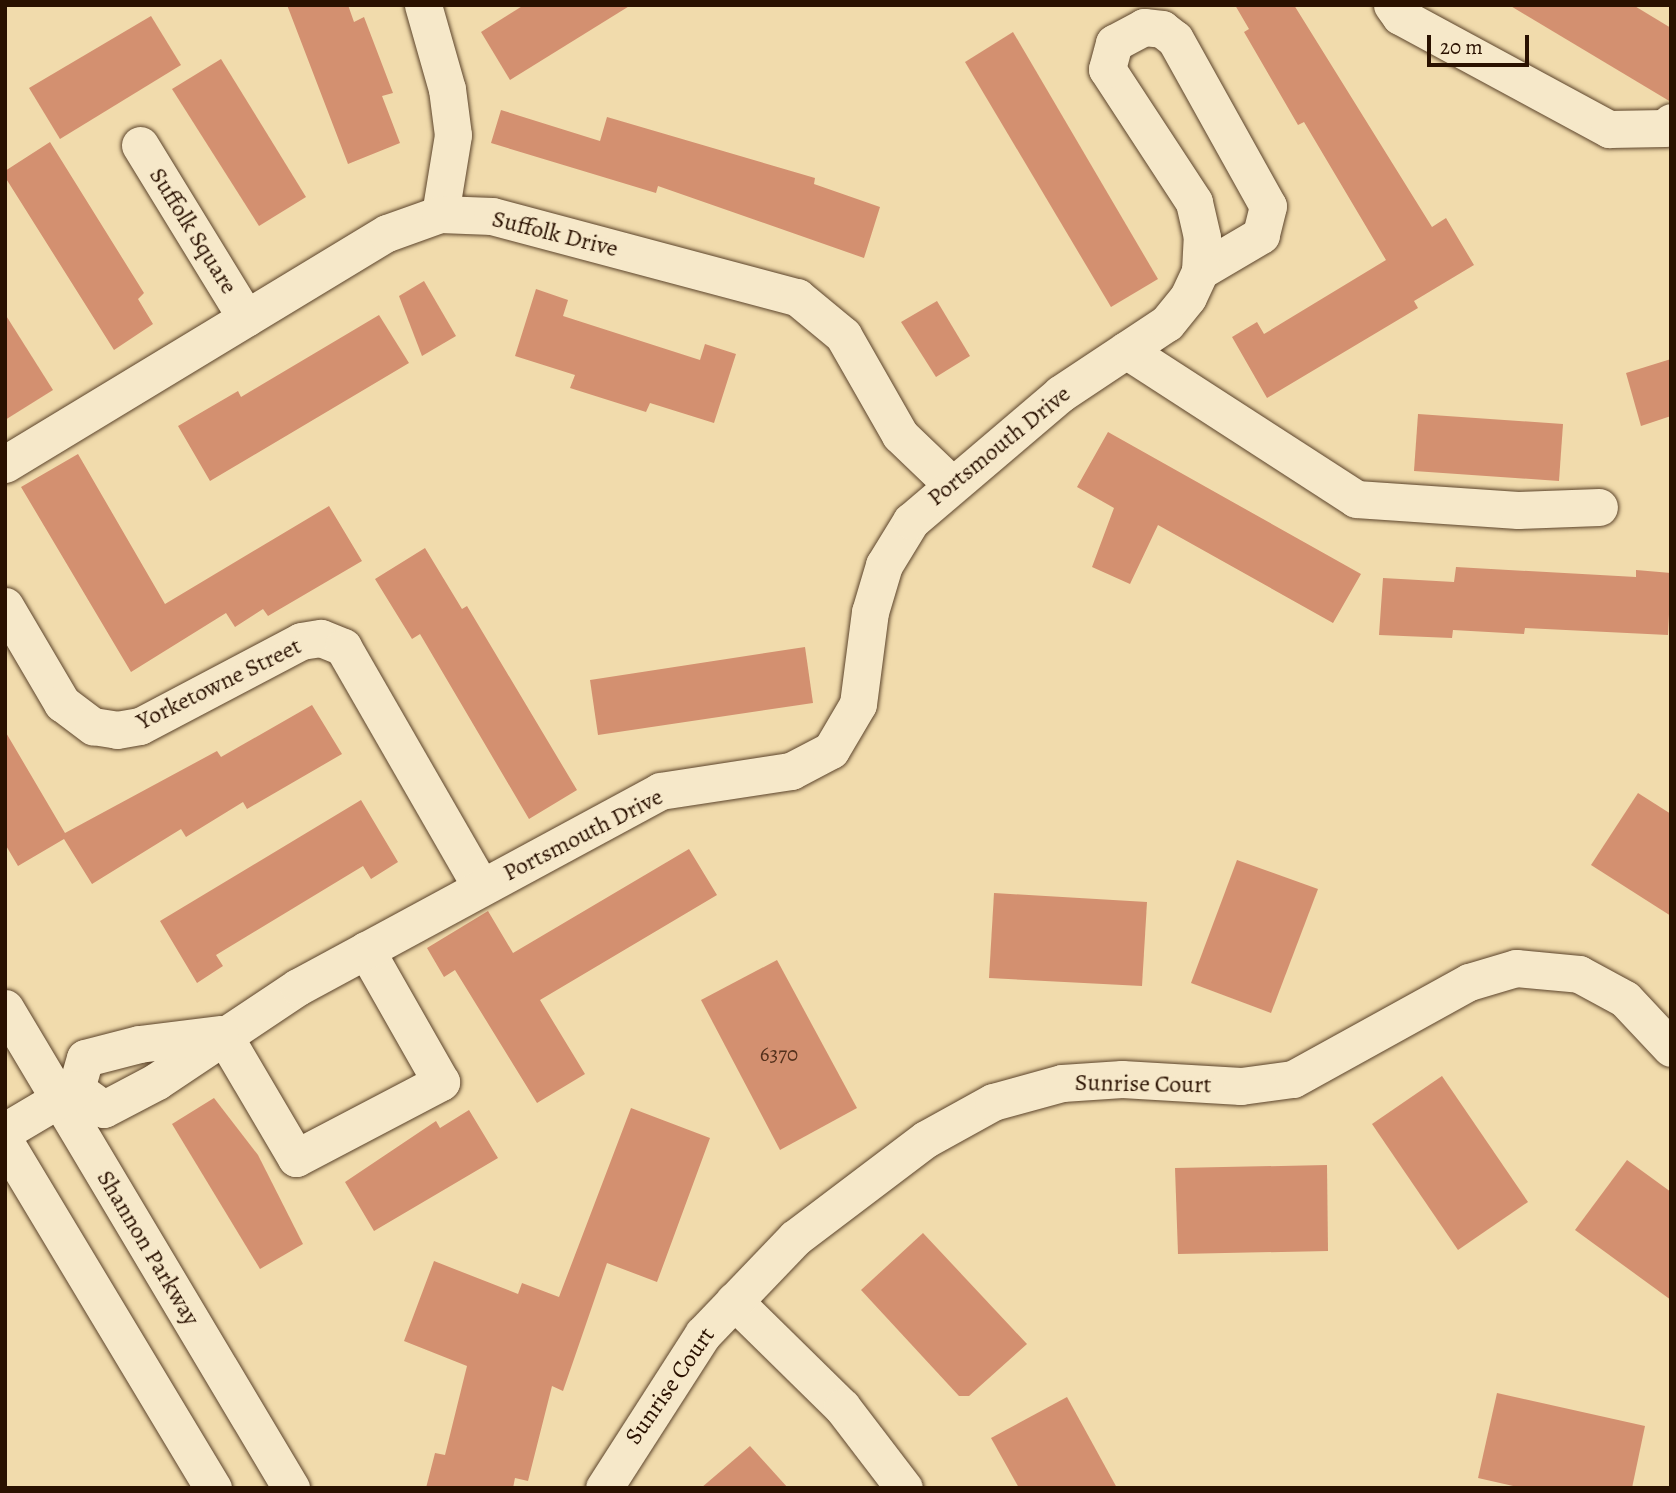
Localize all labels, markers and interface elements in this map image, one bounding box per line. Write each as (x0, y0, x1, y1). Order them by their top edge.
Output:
scale bar (1431, 21, 1532, 65)
text: 20 m (1440, 33, 1483, 61)
street label: Suffolk Square (143, 163, 243, 299)
street label: Suffolk Drive (489, 204, 621, 264)
street label: Portsmouth Drive (922, 380, 1076, 512)
street label: Yorketowne Street (132, 632, 306, 736)
street label: Portsmouth Drive (498, 782, 668, 888)
house number: 6370 (760, 1041, 798, 1067)
street label: Sunrise Court (1074, 1068, 1212, 1100)
street label: Shannon Parkway (90, 1165, 206, 1331)
street label: Sunrise Court (619, 1322, 721, 1450)

